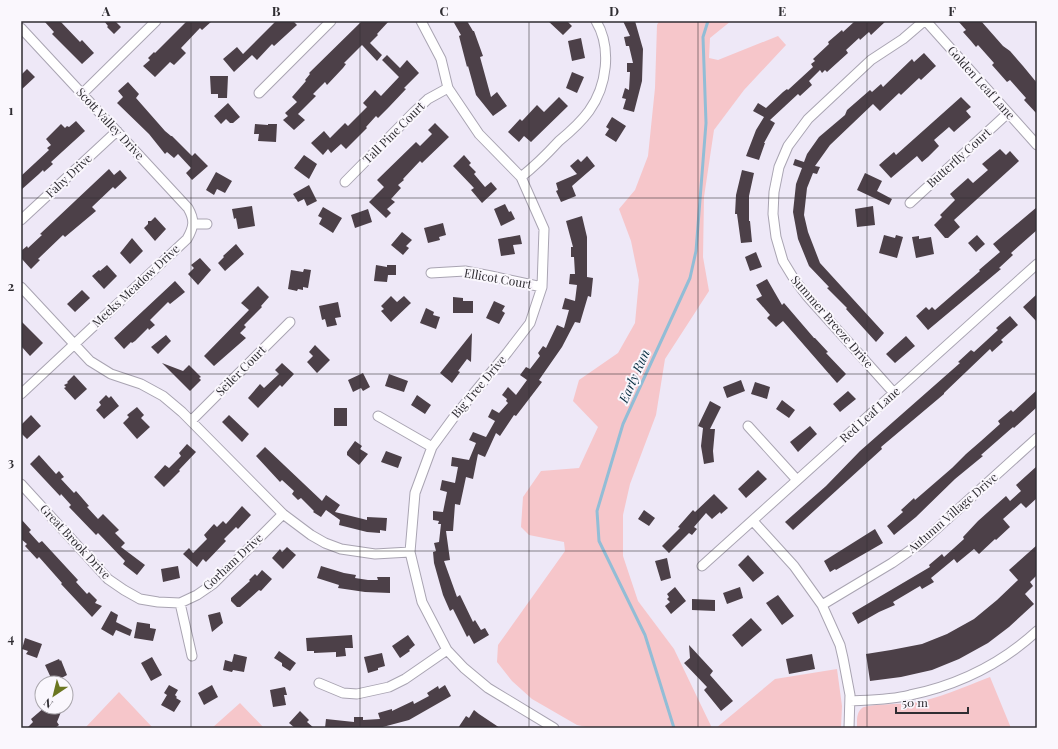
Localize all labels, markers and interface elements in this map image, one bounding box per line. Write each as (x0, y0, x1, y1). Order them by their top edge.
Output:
text: A (101, 2, 111, 19)
text: B (272, 2, 281, 19)
text: C (439, 2, 449, 19)
text: D (609, 2, 619, 19)
text: E (778, 2, 786, 19)
text: F (948, 2, 956, 19)
street label: Golden Leaf Lane (944, 42, 1019, 123)
street label: Scott Valley Drive (73, 84, 148, 163)
street label: Tall Pine Court (359, 97, 428, 167)
text: 1 (9, 101, 14, 118)
street label: Butterfly Court (923, 124, 994, 190)
street label: Fahy Drive (42, 150, 95, 201)
street label: Meeks Meadow Drive (88, 240, 183, 330)
street label: Ellicot Court (463, 264, 534, 292)
street label: Summer Breeze Drive (788, 272, 877, 371)
text: 2 (8, 277, 15, 294)
street label: Seiler Court (212, 341, 269, 399)
water label: Early Run (614, 346, 653, 406)
street label: Big Tree Drive (447, 352, 509, 421)
street label: Red Leaf Lane (836, 383, 903, 446)
text: 3 (8, 453, 14, 470)
street label: Autumn Village Drive (903, 469, 1001, 556)
street label: Great Brook Drive (37, 500, 115, 582)
street label: Gorham Drive (199, 529, 266, 593)
text: 4 (8, 629, 15, 646)
north arrow (34, 675, 74, 715)
scale bar (896, 689, 968, 715)
text: 50 m (902, 694, 928, 710)
text: N (40, 695, 56, 712)

